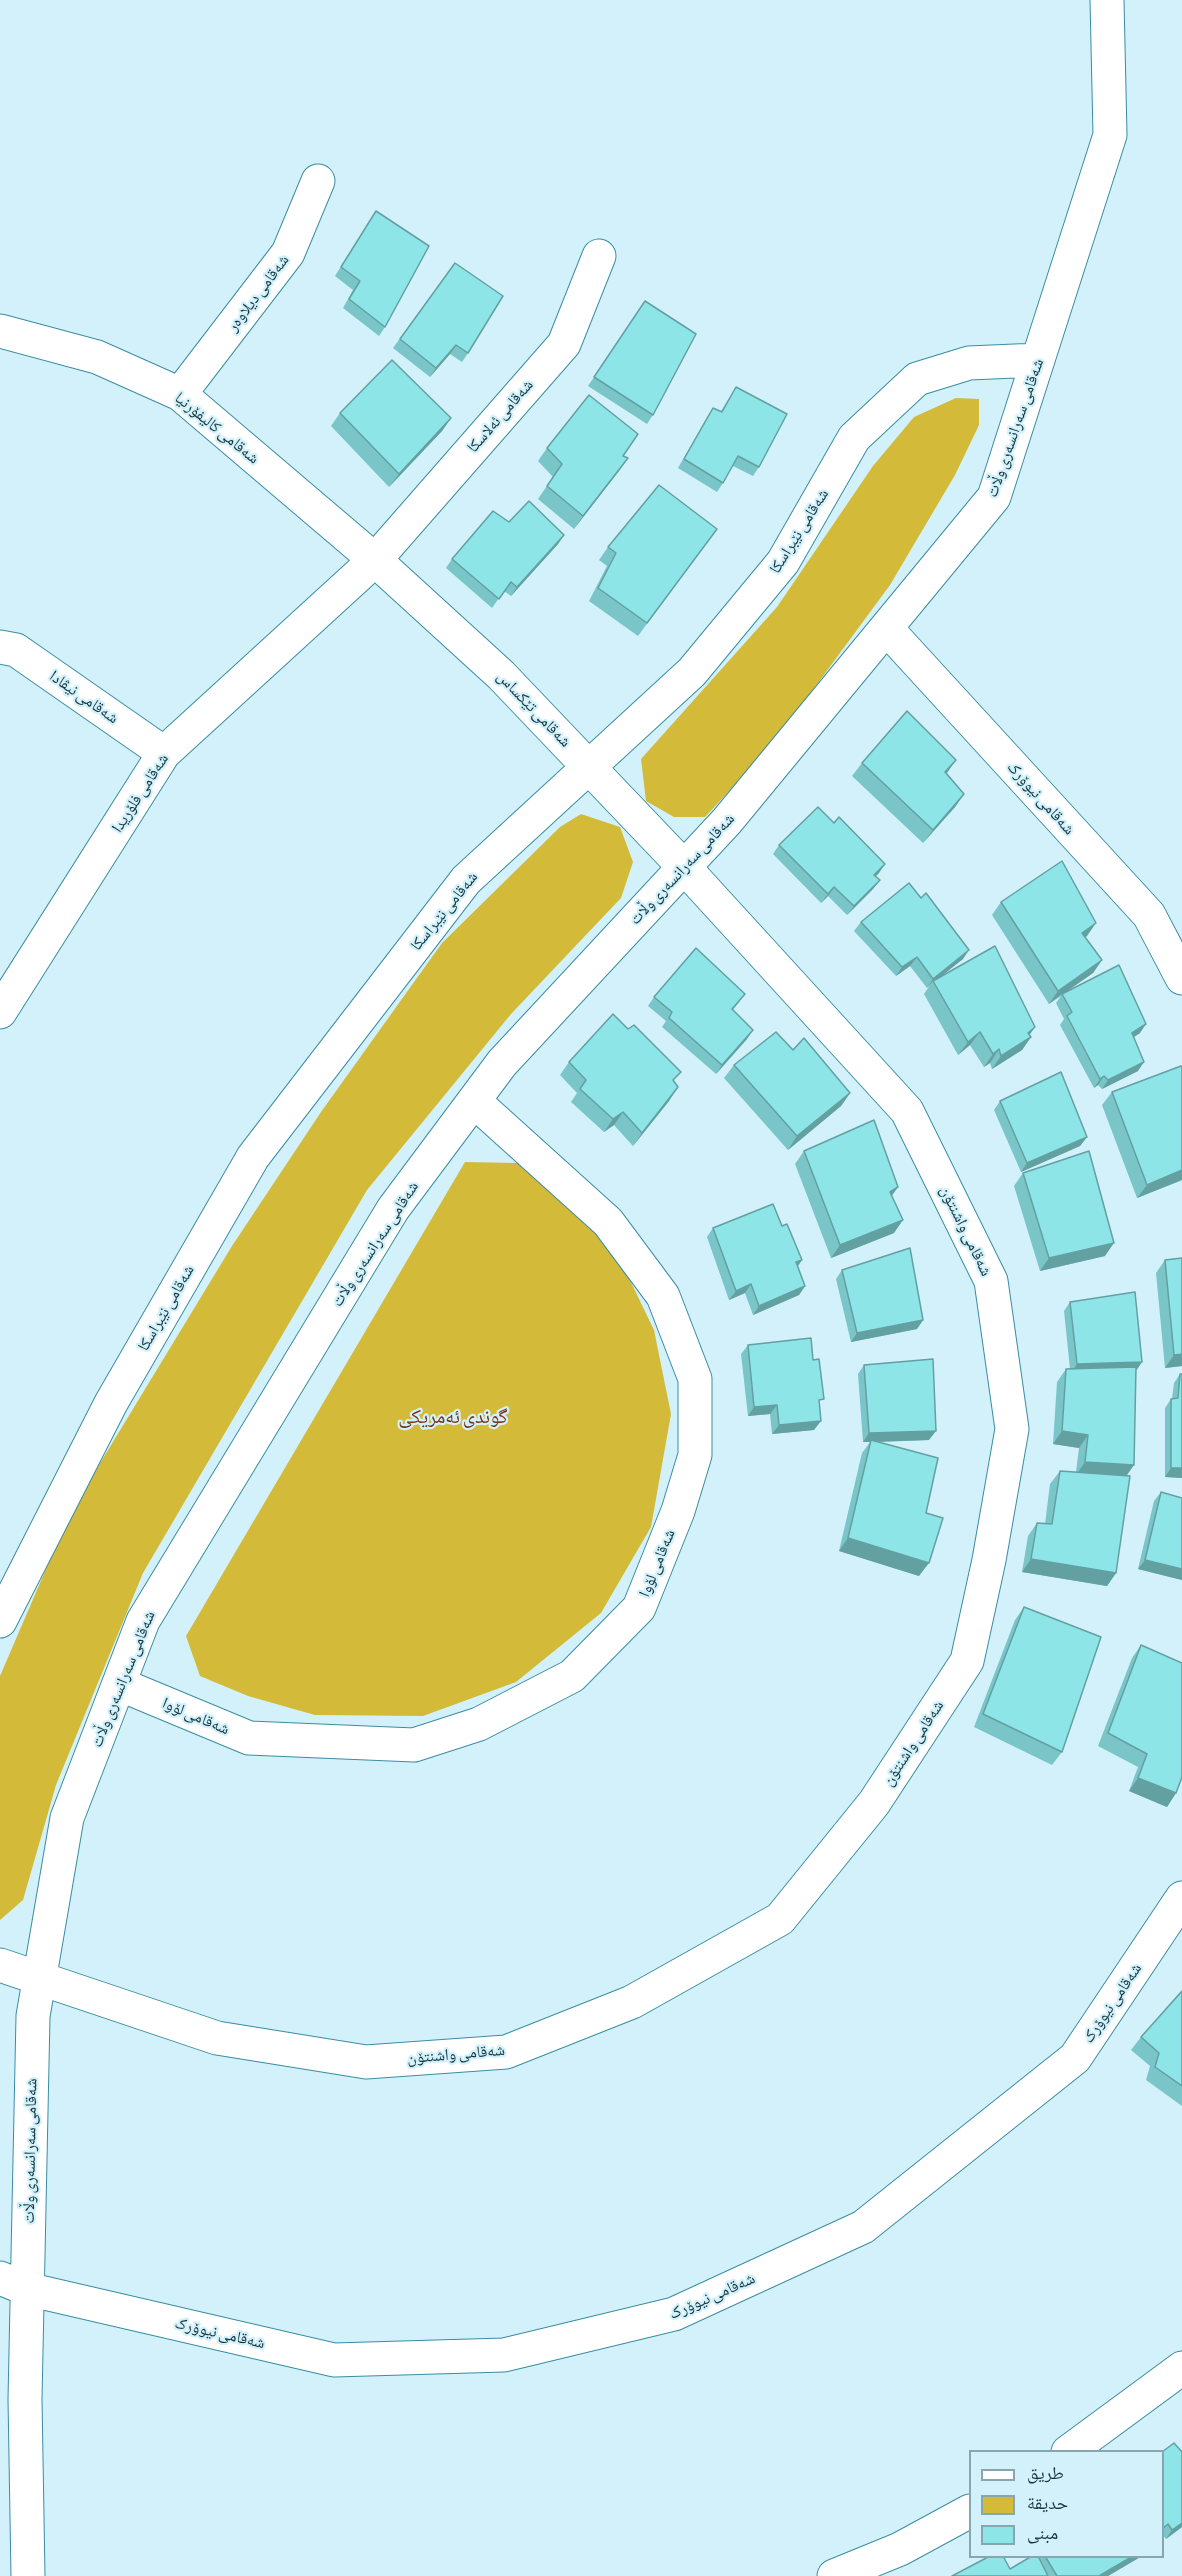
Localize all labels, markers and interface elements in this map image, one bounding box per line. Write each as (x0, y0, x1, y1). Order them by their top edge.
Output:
street label: شەقامی دیلاوەر (223, 251, 293, 335)
street label: شەقامی سەرانسەری وڵات (982, 356, 1048, 500)
street label: شەقامی ئەلاسکا (463, 375, 537, 457)
street label: شەقامی کالیفۆرنیا (171, 388, 263, 468)
street label: شەقامی نێبراسکا (765, 485, 833, 577)
street label: شەقامی نیڤادا (46, 666, 122, 728)
street label: شەقامی تێکساس (493, 667, 575, 751)
street label: شەقامی فلۆریدا (107, 750, 173, 836)
street label: شەقامی نیوۆرک (1003, 757, 1079, 839)
street label: شەقامی سەرانسەری وڵات (625, 809, 739, 929)
street label: شەقامی نێبراسکا (406, 868, 482, 954)
street label: شەقامی سەرانسەری وڵات (327, 1178, 423, 1310)
street label: شەقامی واشنتۆن (936, 1183, 996, 1279)
street label: شەقامی نێبراسکا (134, 1262, 198, 1354)
district label: گوندی ئەمریکی (398, 1405, 508, 1429)
street label: شەقامی لۆوا (635, 1526, 679, 1600)
street label: شەقامی سەرانسەری وڵات (87, 1608, 159, 1750)
street label: شەقامی لۆوا (159, 1693, 233, 1739)
street label: شەقامی واشنتۆن (878, 1697, 948, 1789)
street label: شەقامی نیوۆرک (1078, 1960, 1146, 2046)
street label: شەقامی واشنتۆن (406, 2040, 506, 2068)
street label: شەقامی سەرانسەری وڵات (19, 2078, 41, 2224)
street label: شەقامی نیوۆرک (666, 2269, 758, 2323)
street label: شەقامی نیوۆرک (173, 2313, 267, 2353)
legend (969, 2450, 1164, 2558)
text: طريق (1027, 2462, 1064, 2483)
text: حديقة (1027, 2492, 1068, 2513)
text: مبنى (1027, 2522, 1058, 2543)

